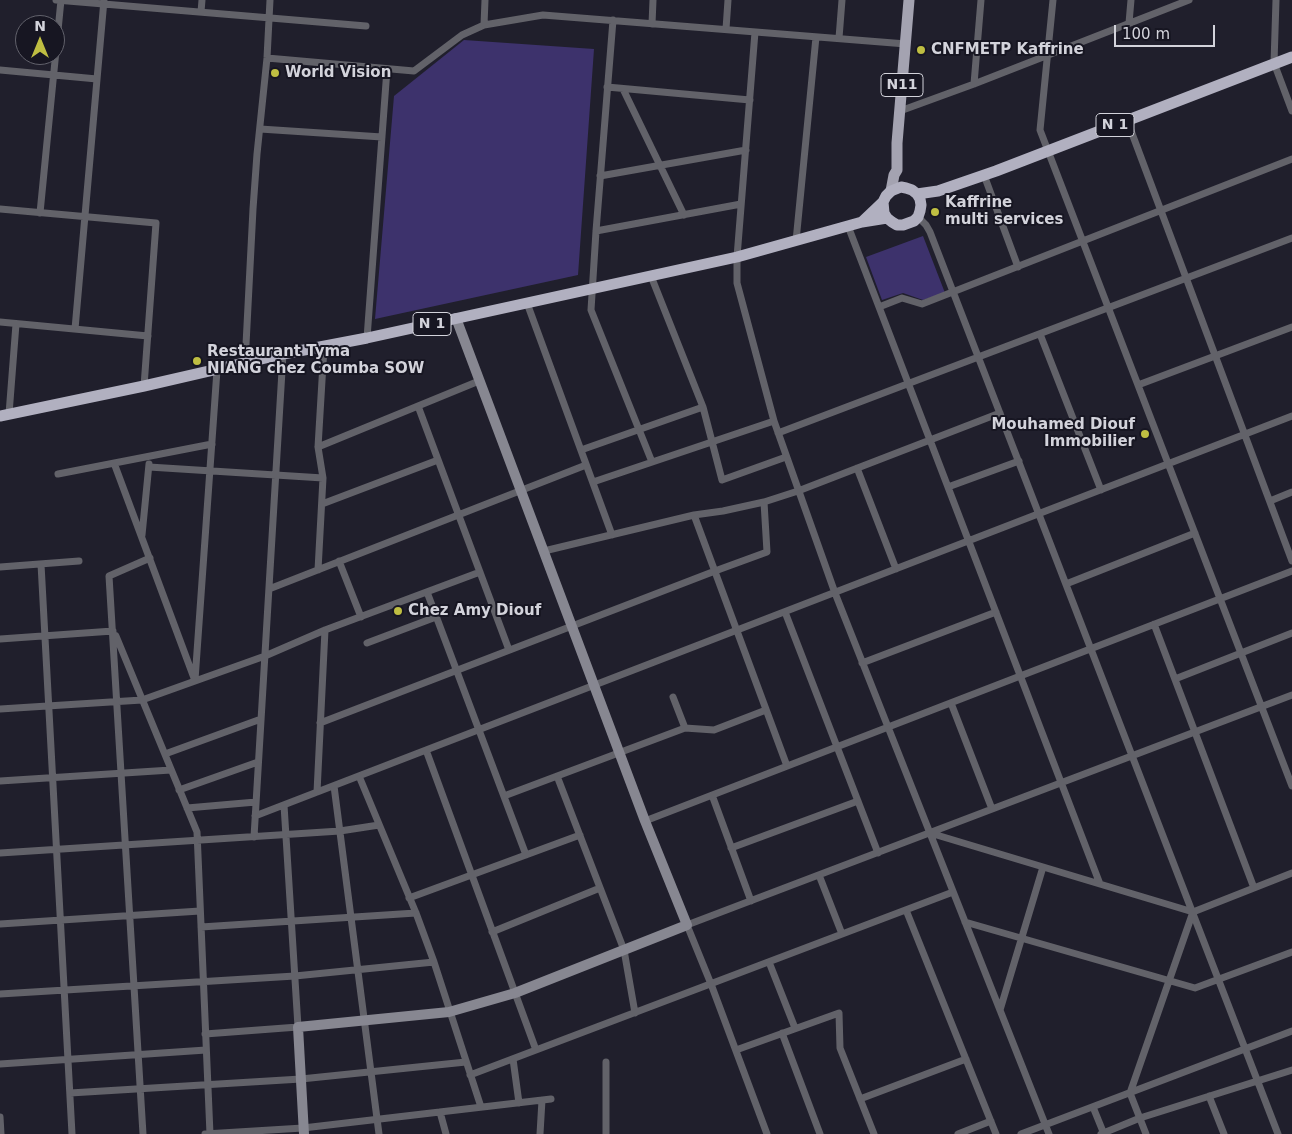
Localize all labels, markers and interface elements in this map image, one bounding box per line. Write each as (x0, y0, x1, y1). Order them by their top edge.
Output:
north arrow (15, 15, 65, 65)
scale bar (1117, 15, 1218, 47)
text: N (34, 18, 46, 34)
text: 100 m (1122, 25, 1170, 43)
place label: CNFMETP Kaffrine (931, 41, 1084, 59)
marker: CNFMETP Kaffrine (915, 44, 927, 56)
place label: World Vision (285, 64, 391, 82)
marker: World Vision (269, 67, 281, 79)
road number: N11 (881, 74, 923, 96)
road number: N 1 (1096, 114, 1134, 136)
place label: Kaffrine multi services (945, 194, 1063, 229)
marker: Kaffrine multi services (929, 206, 941, 218)
road number: N 1 (413, 312, 451, 336)
place label: Restaurant Tyma NIANG chez Coumba SOW (207, 343, 424, 378)
marker: Restaurant Tyma NIANG chez Coumba SOW (191, 355, 203, 367)
place label: Mouhamed Diouf Immobilier (991, 416, 1135, 451)
marker: Mouhamed Diouf Immobilier (1139, 428, 1151, 440)
place label: Chez Amy Diouf (408, 602, 541, 620)
marker: Chez Amy Diouf (392, 605, 404, 617)

